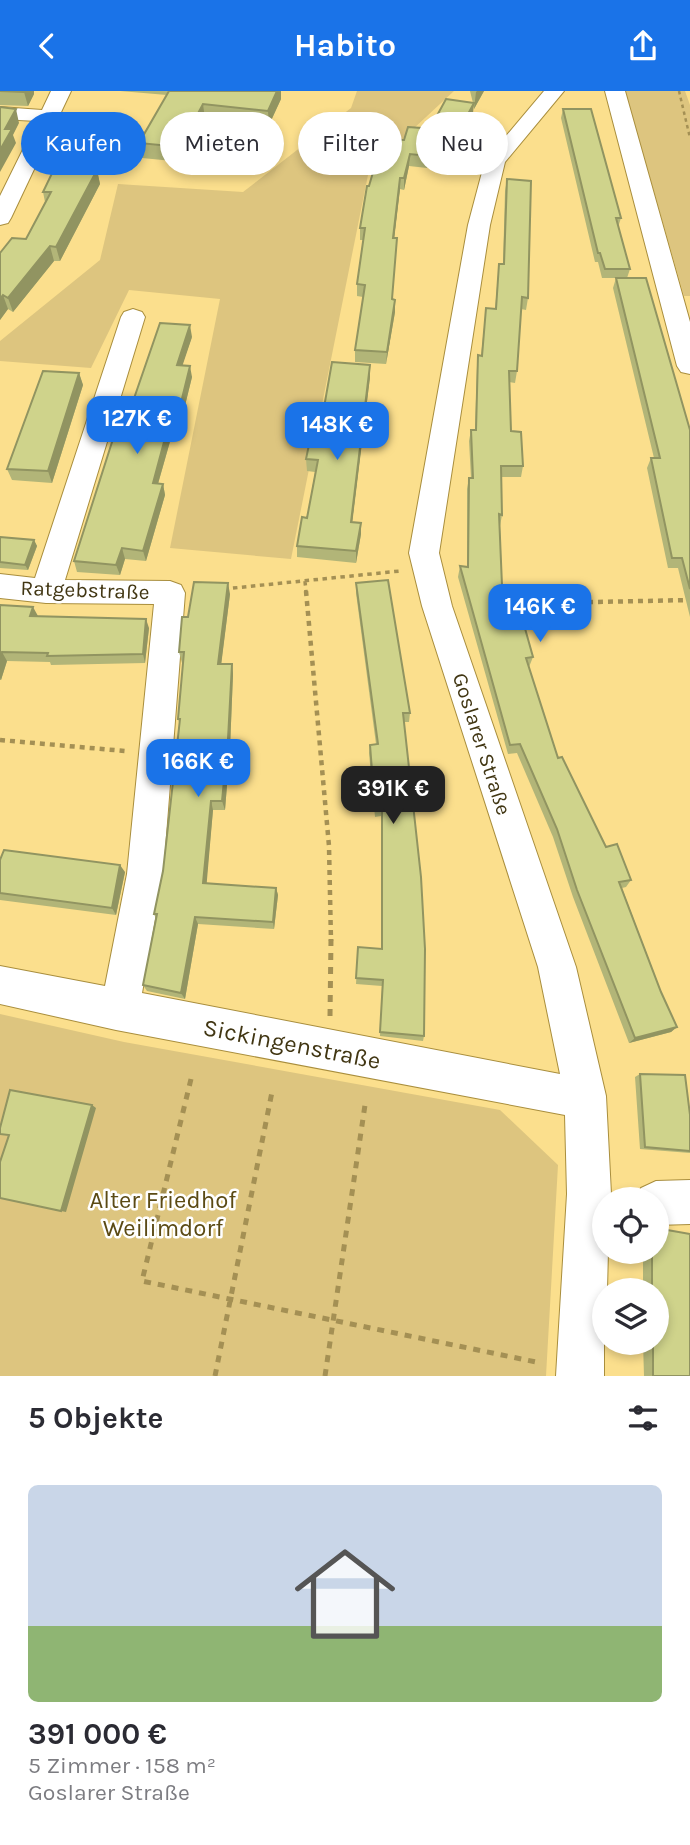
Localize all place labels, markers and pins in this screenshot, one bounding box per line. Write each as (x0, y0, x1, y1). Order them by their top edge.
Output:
pin: 127K € (80, 397, 194, 456)
pin: 148K € (280, 403, 394, 462)
pin: 146K € (483, 585, 597, 644)
pin: 166K € (141, 739, 255, 799)
pin: 391K € (336, 767, 450, 826)

